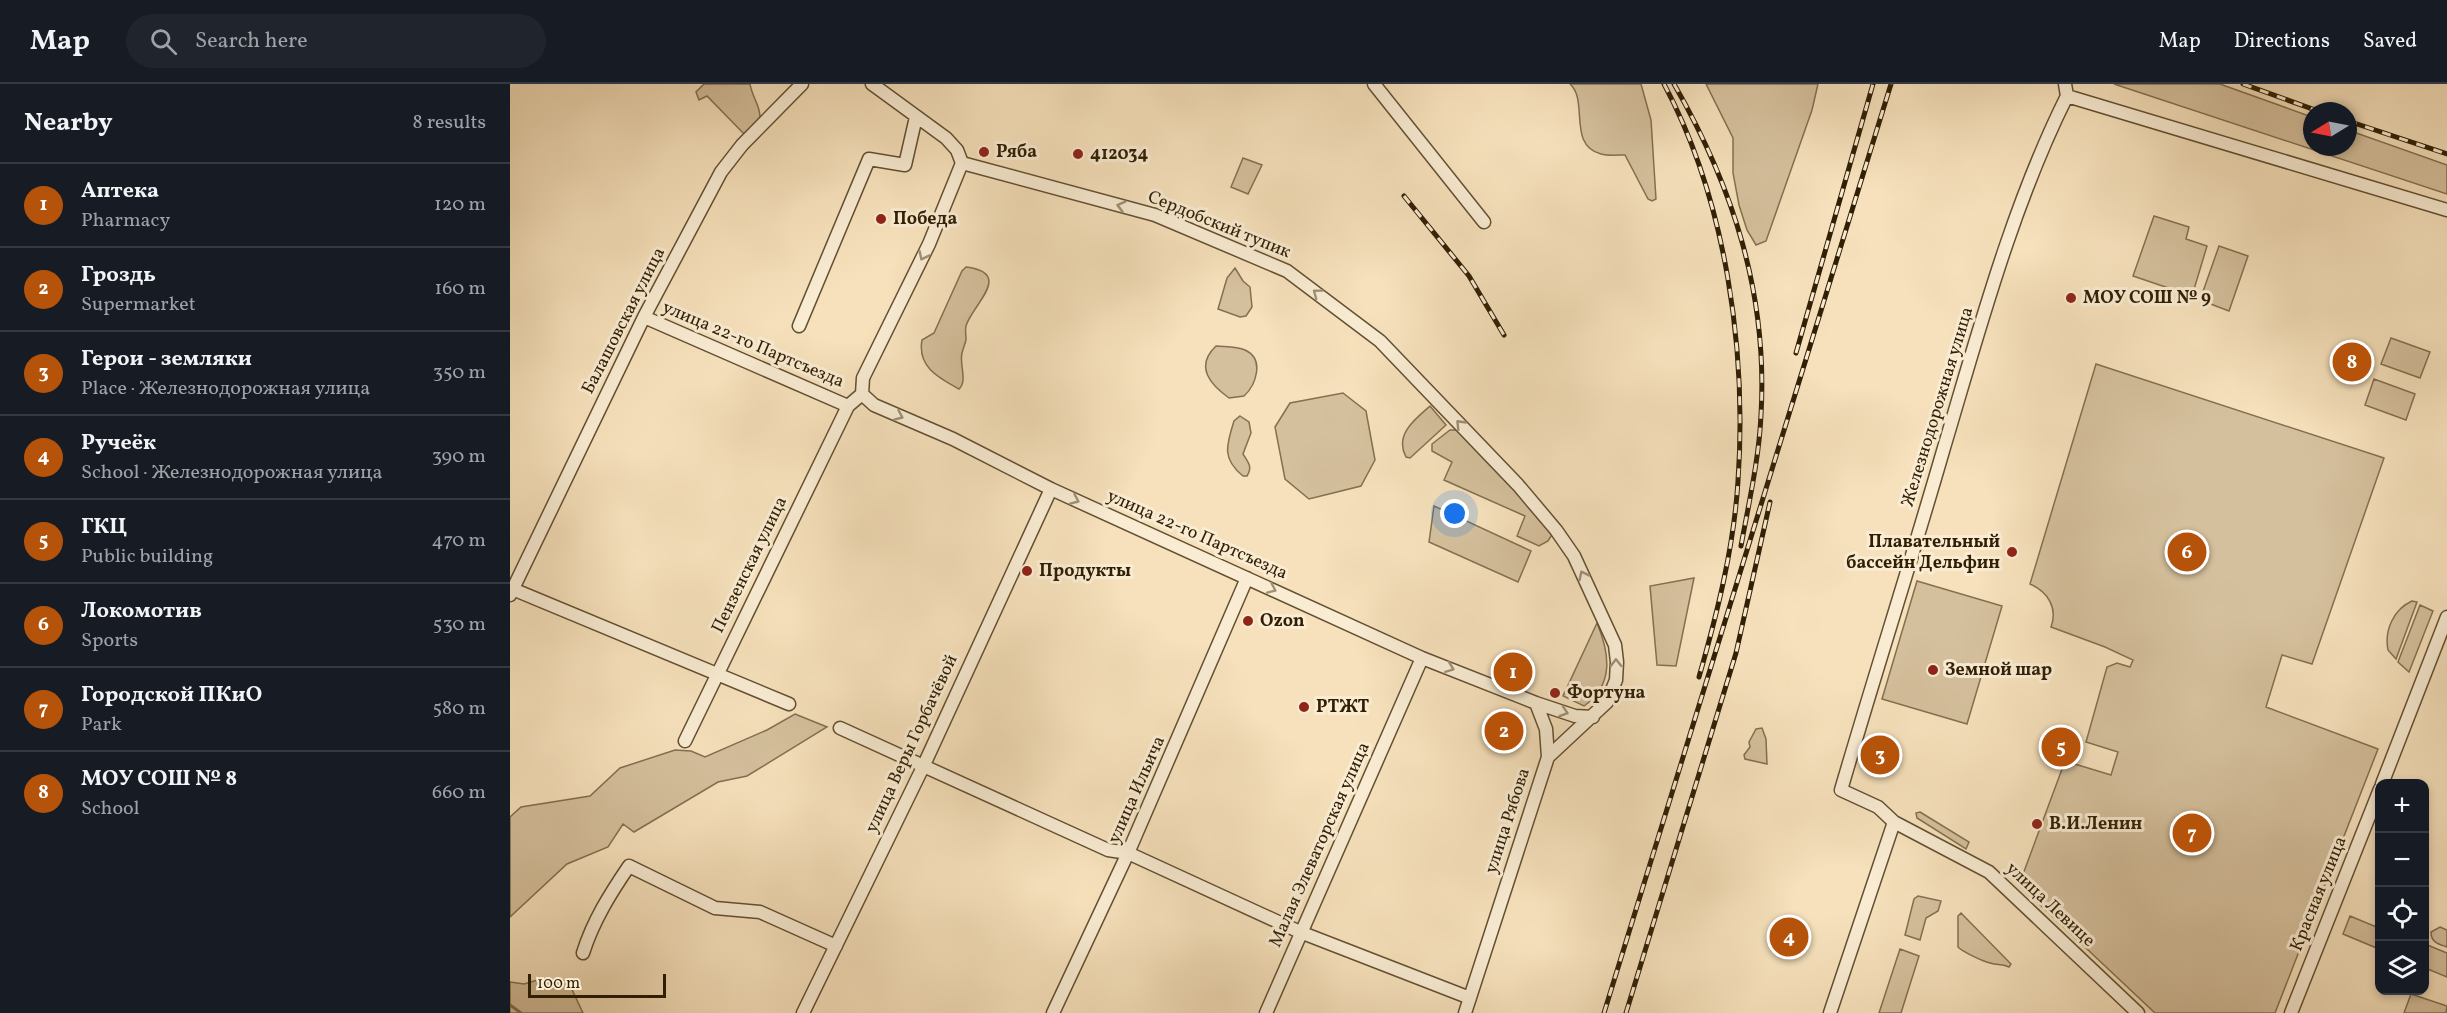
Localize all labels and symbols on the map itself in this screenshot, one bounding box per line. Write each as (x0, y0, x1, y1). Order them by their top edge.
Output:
north arrow (2303, 102, 2357, 156)
place label: Ряба (996, 140, 1037, 165)
place label: 412034 (1090, 142, 1148, 167)
marker: Ряба (977, 145, 991, 159)
marker: 412034 (1071, 147, 1085, 161)
street label: Сердобский тупик (1144, 185, 1295, 265)
one-way arrow (1116, 201, 1126, 214)
place label: Победа (893, 207, 958, 232)
marker: Победа (874, 212, 888, 226)
street label: Балашовская улица (576, 243, 672, 399)
one-way arrow (919, 250, 931, 261)
place label: МОУ СОШ № 9 (2083, 286, 2211, 311)
one-way arrow (1312, 290, 1323, 301)
marker: МОУ СОШ № 9 (2064, 291, 2078, 305)
street label: улица 22-го Партсъезда (658, 295, 848, 395)
street label: Железнодорожная улица (1896, 304, 1980, 510)
pin: 8 (2332, 340, 2372, 384)
one-way arrow (893, 408, 904, 420)
one-way arrow (1456, 421, 1467, 431)
street label: улица 22-го Партсъезда (1103, 484, 1291, 586)
street label: Пензенская улица (706, 492, 794, 638)
one-way arrow (1068, 492, 1079, 504)
your location (1440, 499, 1469, 528)
place label: Плавательный бассейн Дельфин (1846, 530, 2000, 576)
pin: 6 (2168, 530, 2206, 574)
marker: Плавательный бассейн Дельфин (2005, 545, 2019, 559)
place label: Продукты (1039, 559, 1131, 584)
marker: Продукты (1020, 564, 1034, 578)
one-way arrow (1579, 570, 1591, 581)
one-way arrow (1265, 581, 1276, 593)
place label: Ozon (1260, 609, 1305, 634)
marker: Ozon (1241, 614, 1255, 628)
pin: 1 (1494, 650, 1532, 694)
street label: улица Веры Горбачёвой (860, 651, 964, 837)
place label: Земной шар (1945, 658, 2052, 683)
one-way arrow (1610, 659, 1622, 668)
one-way arrow (1444, 661, 1454, 674)
marker: Земной шар (1926, 663, 1940, 677)
place label: Фортуна (1567, 681, 1646, 706)
marker: Фортуна (1548, 686, 1562, 700)
place label: РТЖТ (1316, 695, 1369, 720)
marker: РТЖТ (1297, 700, 1311, 714)
one-way arrow (1558, 705, 1569, 717)
pin: 2 (1484, 708, 1524, 754)
pin: 5 (2042, 724, 2080, 770)
street label: улица Ильича (1102, 732, 1172, 848)
pin: 3 (1860, 732, 1900, 778)
street label: Малая Элеваторская улица (1263, 738, 1377, 952)
street label: улица Рябова (1479, 765, 1537, 877)
pin: 7 (2172, 810, 2212, 855)
place label: В.И.Ленин (2049, 812, 2142, 837)
marker: В.И.Ленин (2030, 817, 2044, 831)
street label: Красная улица (2285, 833, 2353, 955)
street label: улица Левице (2000, 857, 2100, 953)
pin: 4 (1770, 914, 1808, 960)
scale bar (528, 971, 666, 998)

